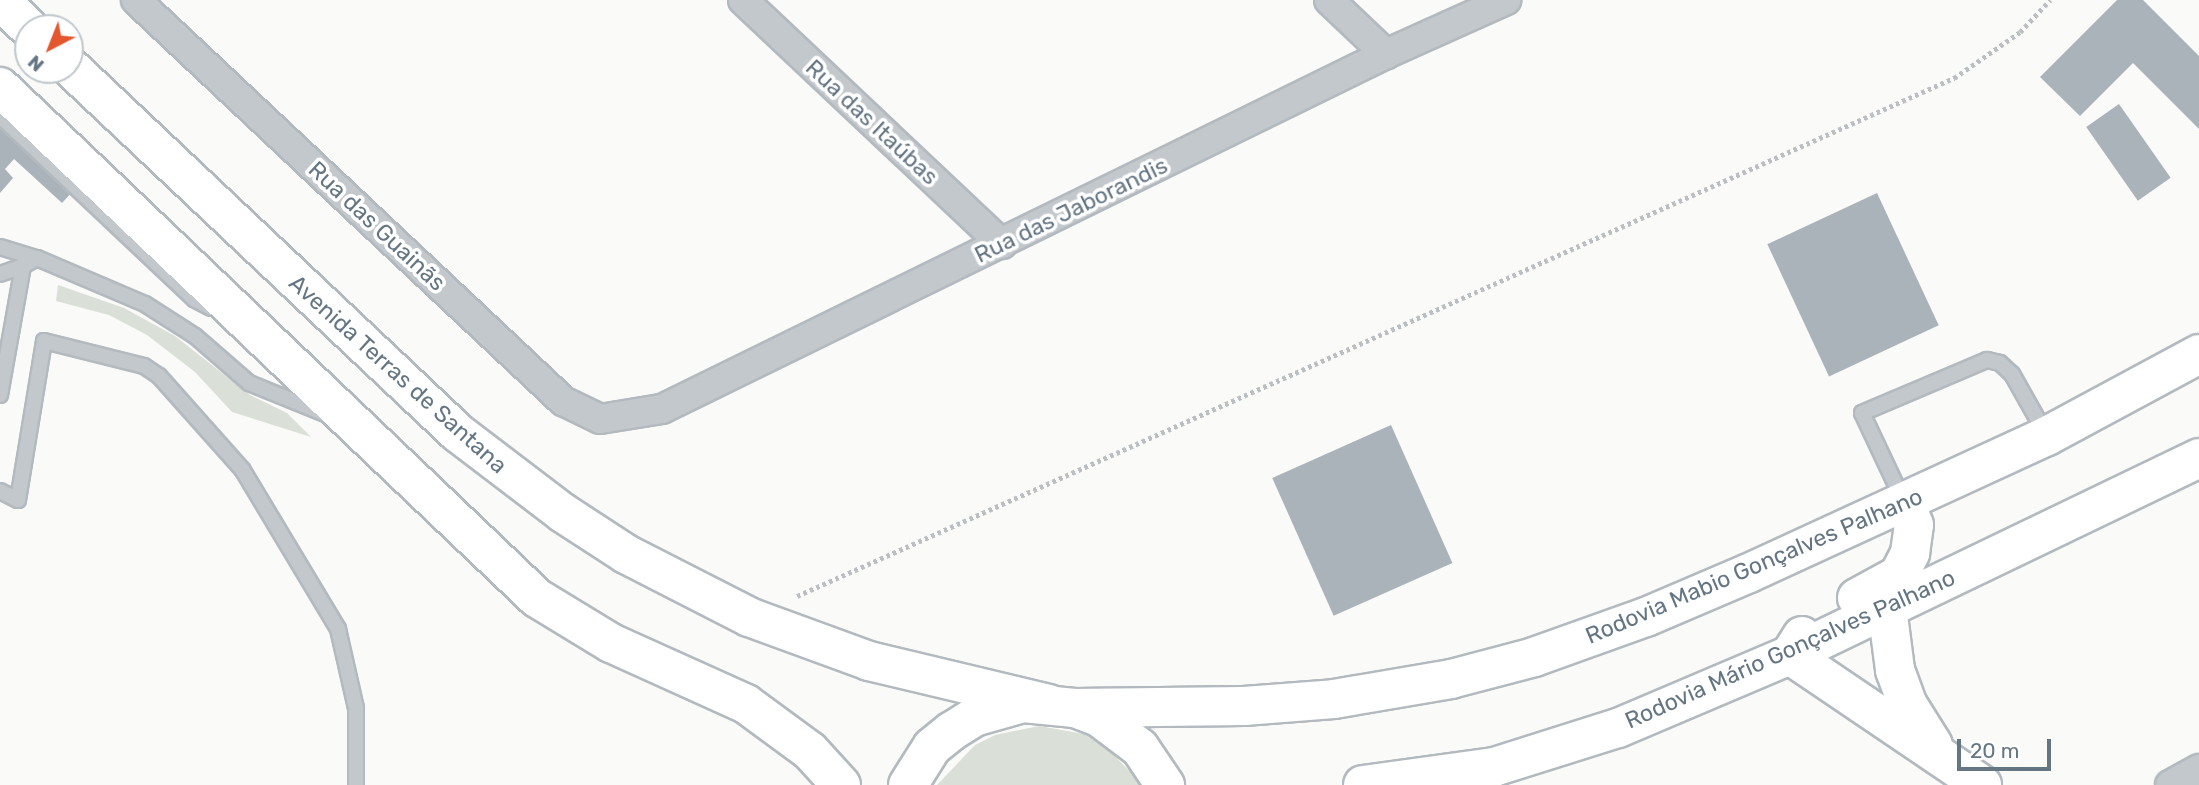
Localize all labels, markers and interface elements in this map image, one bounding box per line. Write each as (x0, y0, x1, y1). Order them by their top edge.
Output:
north arrow (14, 14, 84, 84)
text: N (23, 50, 49, 77)
street label: Rua das Itaúbas (800, 54, 944, 190)
street label: Rua das Jaborandis (970, 151, 1172, 269)
street label: Rua das Guainãs (303, 156, 451, 296)
street label: Avenida Terras de Santana (283, 269, 513, 479)
street label: Rodovia Mabio Gonçalves Palhano (1581, 482, 1927, 650)
street label: Rodovia Mário Gonçalves Palhano (1621, 564, 1959, 734)
scale bar (1961, 726, 2056, 770)
text: 20 m (1970, 738, 2019, 763)

